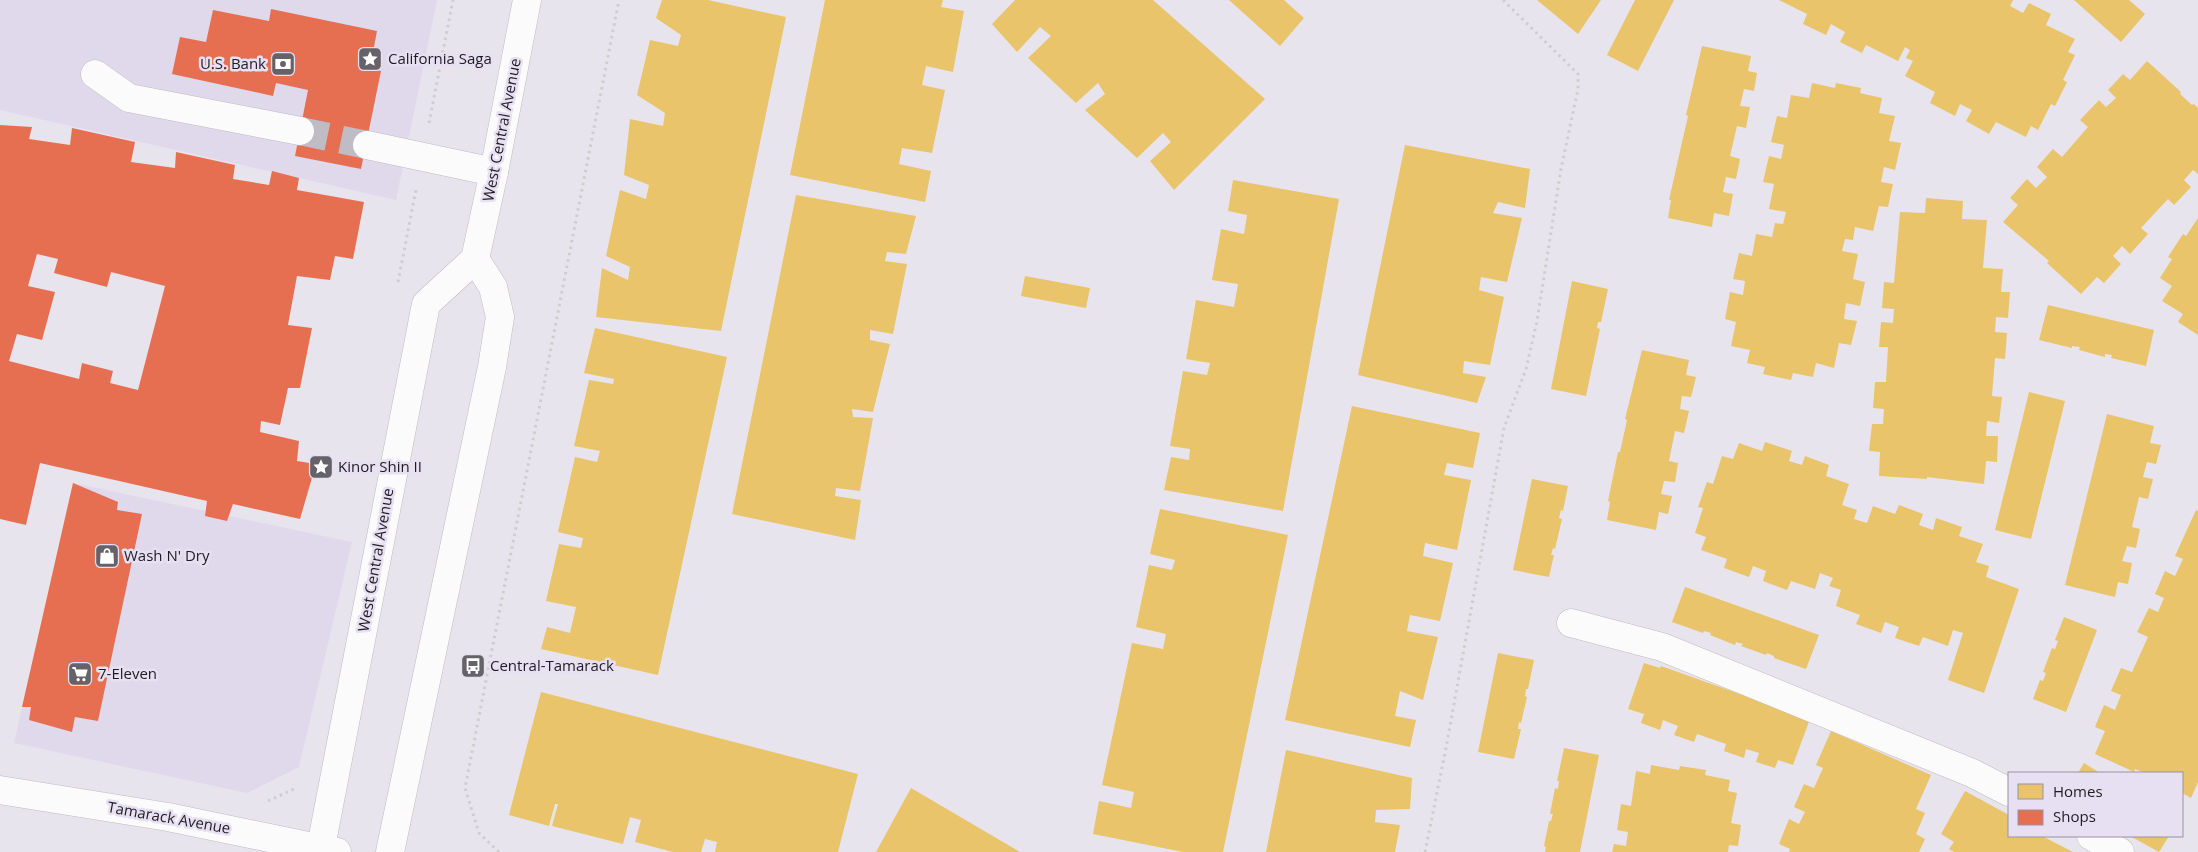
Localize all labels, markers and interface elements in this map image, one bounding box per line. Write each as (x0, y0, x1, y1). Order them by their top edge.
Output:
place icon: California Saga (357, 46, 383, 72)
place label: California Saga (388, 48, 492, 68)
bank icon: U.S. Bank (270, 51, 296, 77)
place label: U.S. Bank (200, 53, 266, 73)
street label: West Central Avenue (477, 57, 525, 203)
place icon: Kinor Shin II (308, 454, 334, 480)
place label: Kinor Shin II (338, 456, 422, 476)
street label: West Central Avenue (353, 486, 397, 633)
shop icon: Wash N' Dry (94, 543, 120, 569)
place label: Wash N' Dry (124, 545, 210, 565)
bus stop icon: Central-Tamarack (460, 653, 486, 679)
place label: Central-Tamarack (490, 655, 614, 675)
supermarket icon: 7-Eleven (67, 661, 93, 687)
place label: 7-Eleven (98, 663, 157, 683)
legend (2008, 772, 2183, 837)
text: Homes (2053, 781, 2103, 801)
street label: Tamarack Avenue (106, 796, 232, 838)
text: Shops (2053, 806, 2096, 826)

